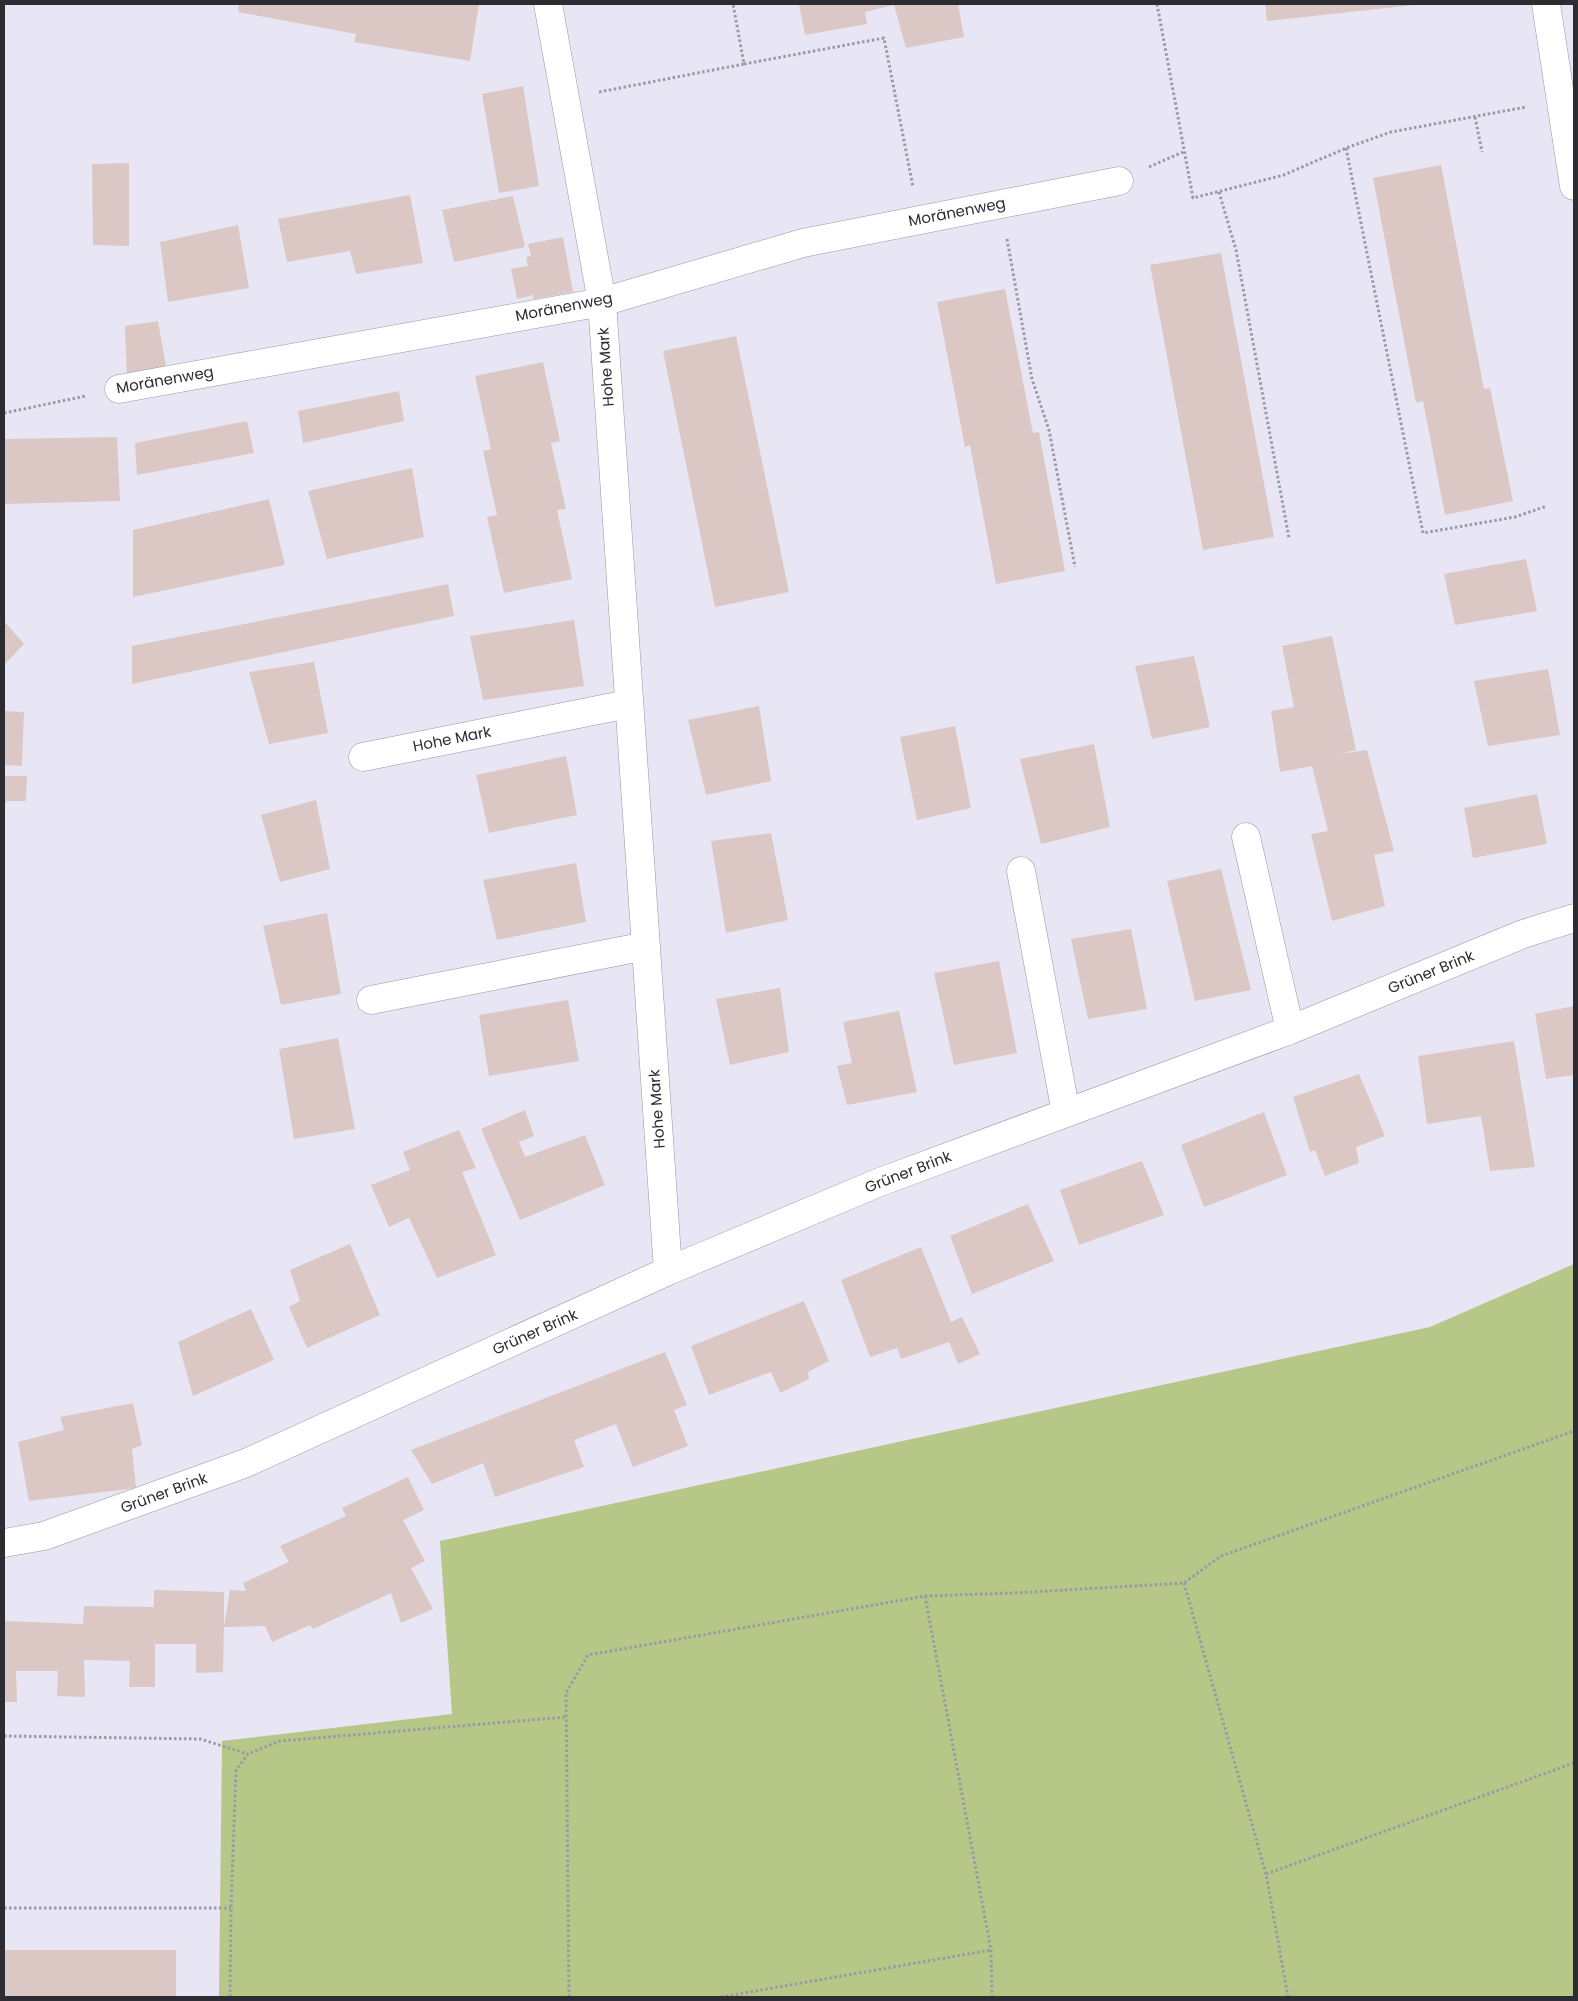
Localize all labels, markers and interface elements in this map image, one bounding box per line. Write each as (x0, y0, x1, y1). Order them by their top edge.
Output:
street label: Moränenweg (907, 192, 1007, 231)
street label: Moränenweg (514, 287, 614, 326)
street label: Hohe Mark (592, 326, 619, 407)
street label: Moränenweg (115, 361, 215, 398)
street label: Hohe Mark (411, 721, 493, 756)
street label: Grüner Brink (1385, 945, 1477, 998)
street label: Hohe Mark (643, 1068, 670, 1149)
street label: Grüner Brink (861, 1145, 954, 1198)
street label: Grüner Brink (489, 1303, 581, 1360)
street label: Grüner Brink (117, 1467, 211, 1518)

